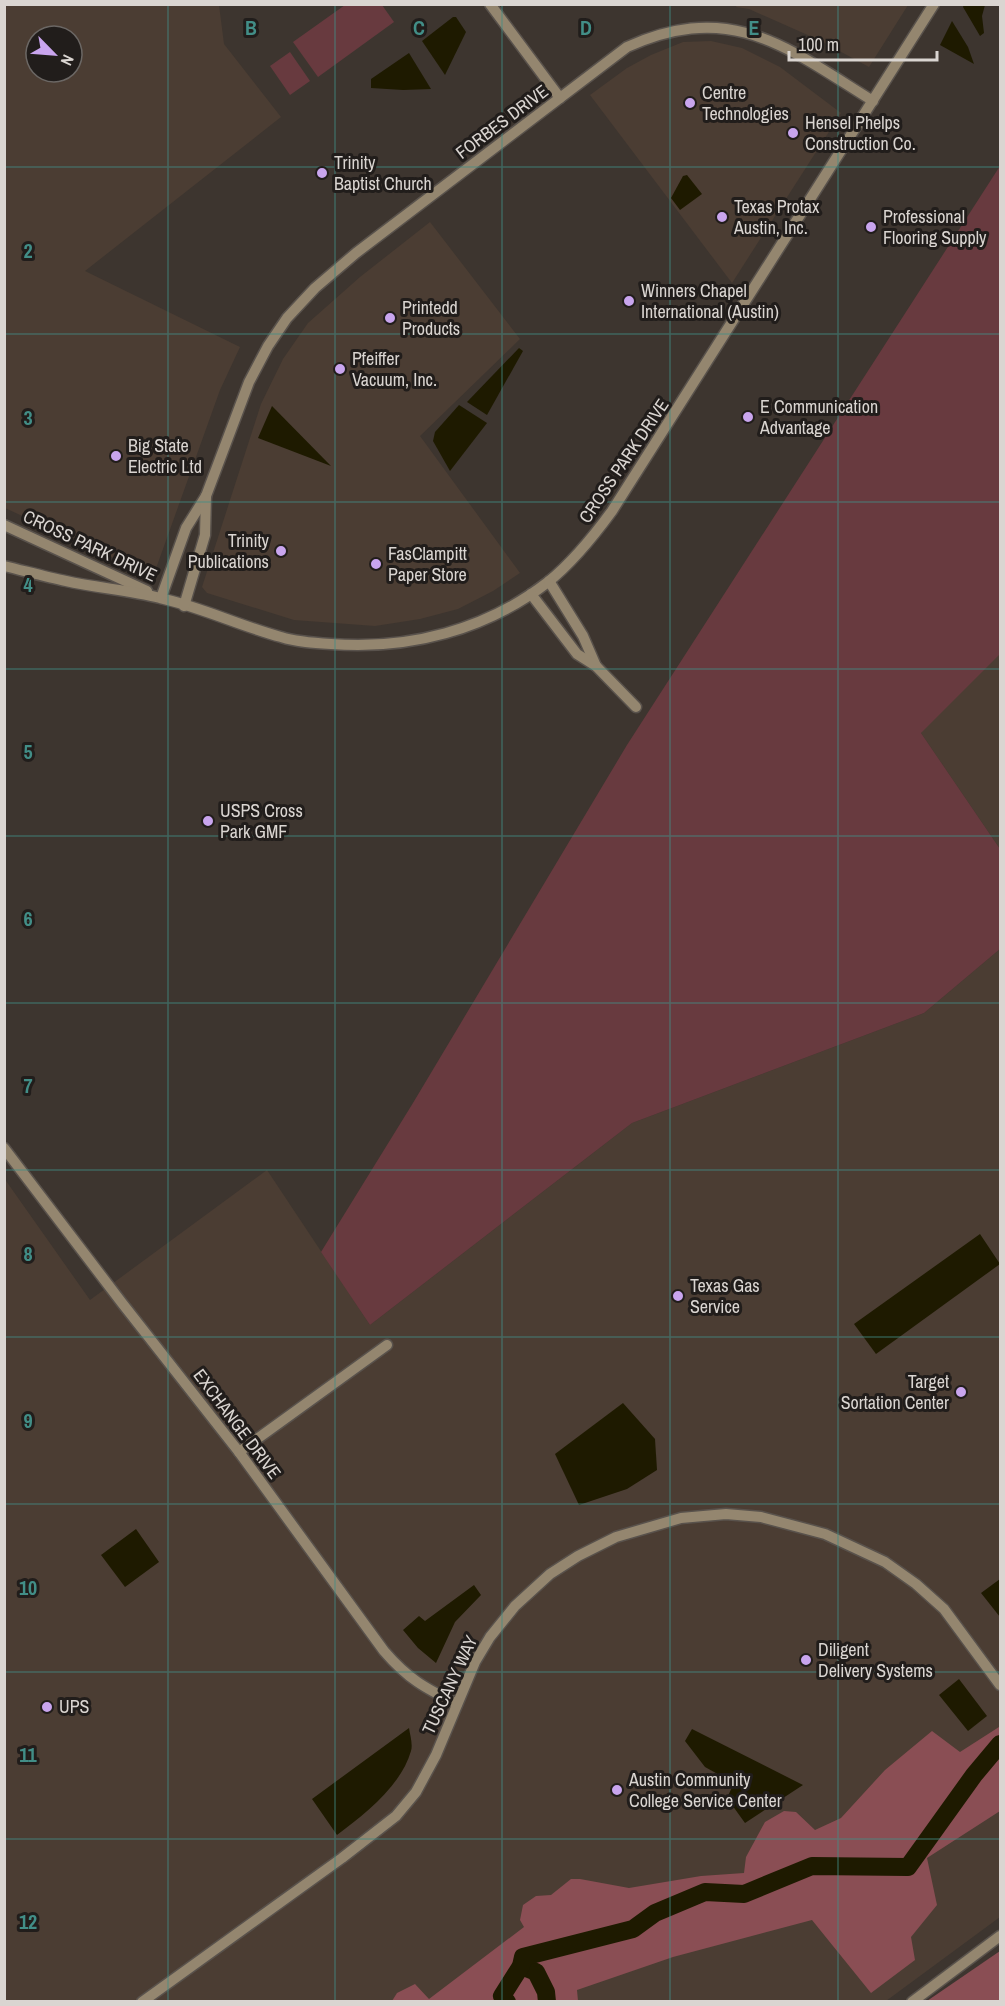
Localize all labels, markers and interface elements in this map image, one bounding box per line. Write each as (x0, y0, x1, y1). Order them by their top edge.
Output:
text: B (245, 14, 257, 41)
text: C (413, 14, 425, 41)
text: D (580, 14, 592, 41)
text: E (749, 14, 760, 41)
north arrow (24, 24, 84, 84)
scale bar (789, 24, 938, 62)
text: 100 m (798, 32, 839, 57)
text: N (56, 51, 80, 69)
street label: FORBES DRIVE (450, 79, 553, 165)
place label: Centre Technologies (702, 80, 789, 126)
marker: Centre Technologies (683, 96, 697, 110)
place label: Hensel Phelps Construction Co. (805, 110, 916, 156)
marker: Hensel Phelps Construction Co. (786, 126, 800, 140)
place label: Trinity Baptist Church (334, 150, 432, 196)
marker: Trinity Baptist Church (315, 166, 329, 180)
place label: Texas Protax Austin, Inc. (733, 194, 820, 240)
place label: Professional Flooring Supply (883, 204, 987, 250)
marker: Texas Protax Austin, Inc. (715, 210, 729, 224)
marker: Professional Flooring Supply (864, 220, 878, 234)
text: 2 (23, 237, 33, 264)
place label: Winners Chapel International (Austin) (641, 278, 779, 324)
marker: Winners Chapel International (Austin) (622, 294, 636, 308)
place label: Printedd Products (402, 295, 460, 341)
marker: Printedd Products (383, 311, 397, 325)
place label: Pfeiffer Vacuum, Inc. (352, 346, 437, 392)
marker: Pfeiffer Vacuum, Inc. (333, 362, 347, 376)
street label: CROSS PARK DRIVE (573, 394, 674, 528)
place label: E Communication Advantage (759, 394, 878, 440)
text: 3 (23, 404, 33, 431)
marker: E Communication Advantage (741, 410, 755, 424)
place label: Big State Electric Ltd (128, 433, 202, 479)
marker: Big State Electric Ltd (109, 449, 123, 463)
street label: CROSS PARK DRIVE (19, 504, 161, 587)
place label: Trinity Publications (188, 528, 270, 574)
place label: FasClampitt Paper Store (388, 541, 467, 587)
marker: Trinity Publications (274, 544, 288, 558)
marker: FasClampitt Paper Store (369, 557, 383, 571)
text: 4 (23, 571, 33, 598)
text: 5 (23, 738, 33, 765)
place label: USPS Cross Park GMF (220, 798, 303, 844)
marker: USPS Cross Park GMF (201, 814, 215, 828)
text: 6 (23, 905, 33, 932)
text: 7 (23, 1072, 33, 1099)
text: 8 (23, 1240, 33, 1267)
place label: Texas Gas Service (690, 1273, 760, 1319)
marker: Texas Gas Service (671, 1289, 685, 1303)
street label: EXCHANGE DRIVE (188, 1363, 287, 1484)
place label: Target Sortation Center (841, 1369, 949, 1415)
marker: Target Sortation Center (954, 1385, 968, 1399)
text: 9 (23, 1407, 33, 1434)
text: 10 (19, 1574, 37, 1601)
street label: TUSCANY WAY (416, 1631, 483, 1738)
place label: Diligent Delivery Systems (818, 1637, 933, 1683)
marker: Diligent Delivery Systems (799, 1653, 813, 1667)
place label: UPS (59, 1694, 90, 1719)
marker: UPS (40, 1700, 54, 1714)
text: 11 (19, 1741, 38, 1768)
place label: Austin Community College Service Center (628, 1767, 782, 1813)
marker: Austin Community College Service Center (610, 1783, 624, 1797)
text: 12 (19, 1908, 37, 1935)

